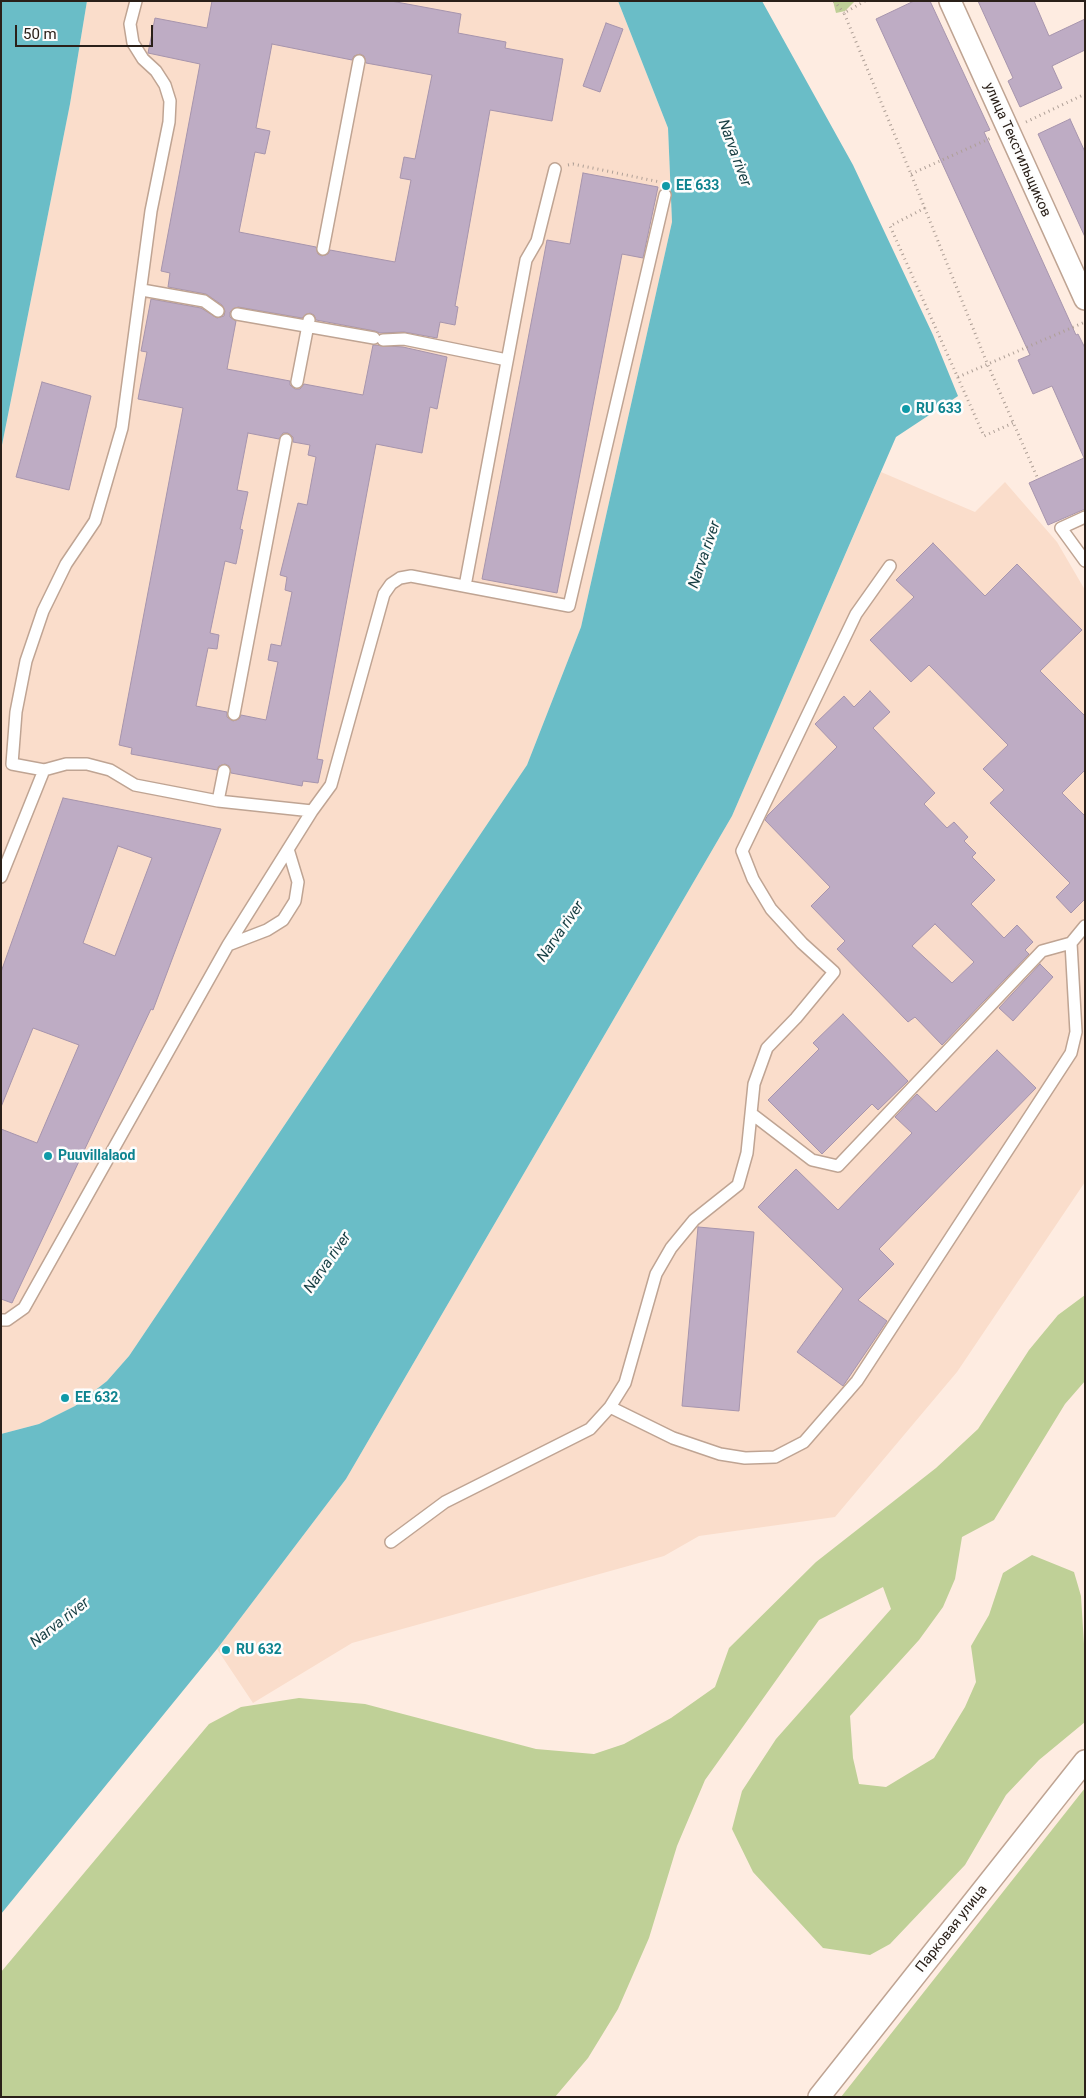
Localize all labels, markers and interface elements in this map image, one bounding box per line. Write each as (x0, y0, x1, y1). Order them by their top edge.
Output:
scale bar (18, 15, 155, 47)
text: 50 m (23, 25, 57, 43)
street label: улица Текстильщиков (980, 80, 1054, 220)
water label: Narva river (714, 117, 754, 189)
place label: EE 633 (676, 178, 719, 194)
marker: EE 633 (660, 180, 672, 192)
place label: RU 633 (916, 401, 962, 417)
marker: RU 633 (900, 403, 912, 415)
water label: Narva river (685, 519, 725, 591)
water label: Narva river (534, 898, 588, 966)
place label: Puuvillalaod (58, 1148, 135, 1164)
marker: Puuvillalaod (42, 1150, 54, 1162)
water label: Narva river (301, 1229, 355, 1297)
place label: EE 632 (75, 1390, 118, 1406)
marker: EE 632 (59, 1392, 71, 1404)
water label: Narva river (27, 1594, 93, 1652)
place label: RU 632 (236, 1642, 282, 1658)
marker: RU 632 (220, 1644, 232, 1656)
street label: Парковая улица (913, 1882, 991, 1976)

